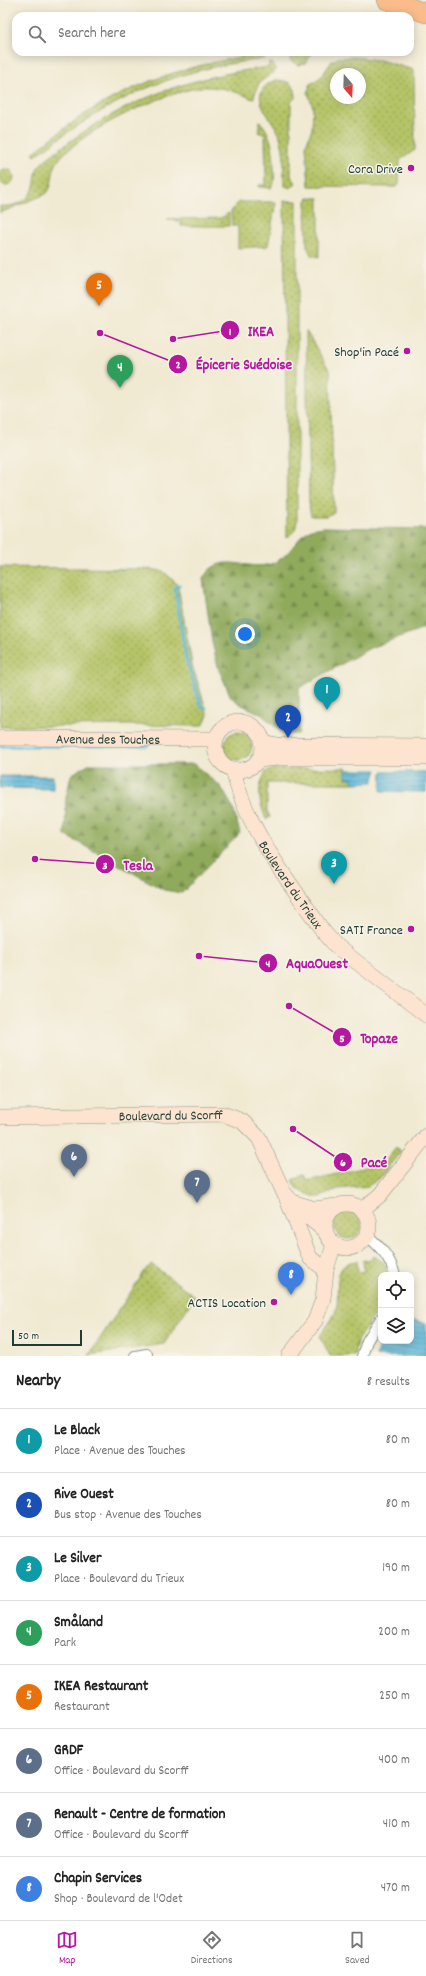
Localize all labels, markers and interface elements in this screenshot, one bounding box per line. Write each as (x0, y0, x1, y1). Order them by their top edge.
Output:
search box (12, 12, 414, 56)
icon: search (26, 23, 48, 45)
text: Search here (58, 23, 126, 45)
north arrow (330, 68, 366, 104)
place label: Cora Drive (348, 160, 403, 180)
marker: Cora Drive (406, 163, 416, 173)
pin: 5 (86, 273, 112, 306)
callout: IKEA (220, 317, 282, 344)
text: IKEA (248, 322, 274, 344)
text: 1 (229, 324, 232, 341)
place label: Shop'in Pacé (334, 343, 399, 363)
marker: Shop'in Pacé (402, 346, 412, 356)
callout: Épicerie Suédoise (168, 350, 300, 377)
pin: 4 (107, 355, 133, 388)
text: Épicerie Suédoise (196, 355, 293, 377)
text: 2 (175, 357, 181, 374)
your location (235, 624, 255, 644)
pin: 1 (314, 677, 340, 710)
pin: 2 (275, 705, 301, 738)
street label: Avenue des Touches (56, 730, 160, 751)
street label: Boulevard du Trieux (252, 837, 327, 933)
callout: Tesla (95, 851, 161, 878)
pin: 3 (321, 851, 347, 884)
text: Tesla (123, 856, 154, 878)
text: 3 (102, 858, 108, 875)
place label: SATI France (340, 921, 403, 941)
marker: SATI France (406, 924, 416, 934)
callout: AquaOuest (258, 950, 356, 977)
text: AquaOuest (286, 954, 348, 976)
text: 4 (266, 956, 271, 973)
callout: Topaze (332, 1024, 405, 1051)
text: Topaze (360, 1029, 398, 1051)
text: 5 (339, 1031, 345, 1048)
street label: Boulevard du Scorff (119, 1106, 223, 1127)
pin: 6 (61, 1144, 87, 1177)
callout: Pacé (333, 1149, 396, 1176)
text: Pacé (361, 1153, 388, 1175)
text: 6 (340, 1155, 346, 1172)
pin: 7 (184, 1170, 210, 1203)
pin: 8 (278, 1262, 304, 1295)
map controls (378, 1272, 414, 1344)
button: locate (378, 1272, 414, 1308)
place label: ACTIS Location (188, 1294, 266, 1314)
marker: ACTIS Location (269, 1297, 279, 1307)
button: layers (378, 1308, 414, 1344)
scale bar (12, 1328, 82, 1347)
text: 50 m (18, 1329, 39, 1345)
text: Nearby (16, 1370, 60, 1394)
text: 8 results (367, 1373, 410, 1392)
text: Le Black (54, 1420, 100, 1442)
text: 1 (28, 1431, 30, 1450)
text: 80 m (386, 1431, 410, 1450)
text: Place · Avenue des Touches (54, 1442, 186, 1461)
text: Rive Ouest (54, 1484, 114, 1506)
text: 2 (26, 1495, 32, 1514)
text: 80 m (386, 1495, 410, 1514)
text: Bus stop · Avenue des Touches (54, 1506, 202, 1525)
text: Le Silver (54, 1548, 102, 1570)
text: 3 (26, 1559, 32, 1578)
text: 190 m (382, 1559, 410, 1578)
text: Place · Boulevard du Trieux (54, 1570, 184, 1589)
text: Småland (54, 1612, 103, 1634)
text: 4 (26, 1623, 32, 1642)
text: 200 m (378, 1623, 410, 1642)
text: Park (54, 1634, 76, 1653)
text: IKEA Restaurant (54, 1676, 148, 1698)
text: 5 (26, 1687, 32, 1706)
text: 250 m (379, 1687, 410, 1706)
text: Restaurant (54, 1698, 110, 1717)
text: GRDF (54, 1740, 83, 1762)
text: 6 (26, 1751, 32, 1770)
text: 400 m (379, 1751, 410, 1770)
text: Office · Boulevard du Scorff (54, 1762, 189, 1781)
text: Renault - Centre de formation (54, 1804, 225, 1826)
text: 7 (27, 1815, 31, 1834)
text: 410 m (383, 1815, 410, 1834)
text: Office · Boulevard du Scorff (54, 1826, 189, 1845)
text: Chapin Services (54, 1868, 142, 1890)
text: 8 (26, 1879, 32, 1898)
text: 470 m (381, 1879, 410, 1898)
text: Shop · Boulevard de l'Odet (54, 1890, 183, 1909)
tab: Map (56, 1929, 78, 1969)
tab: Directions (191, 1929, 233, 1969)
tab: Saved (345, 1929, 370, 1969)

